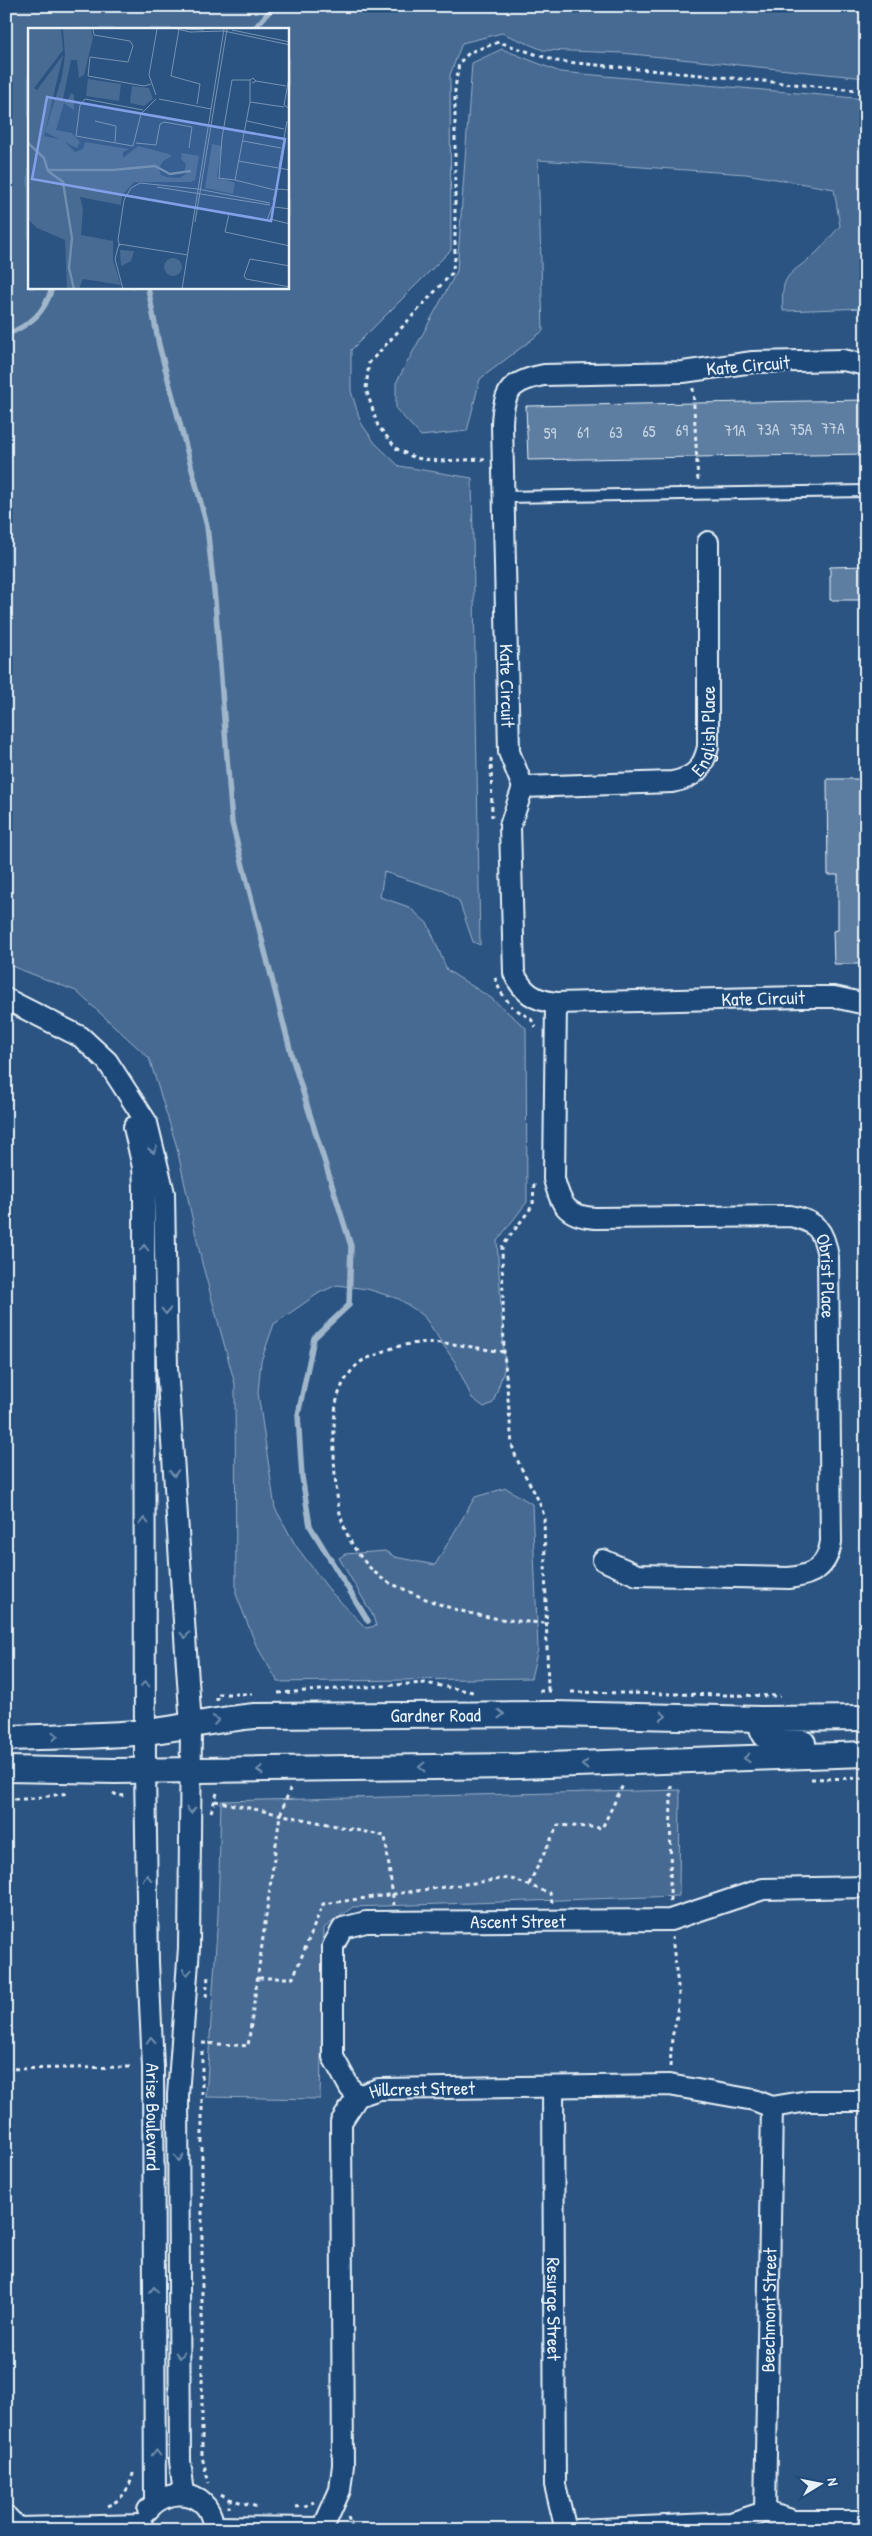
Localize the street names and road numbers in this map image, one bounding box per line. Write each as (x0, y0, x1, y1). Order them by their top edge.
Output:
street label: Kate Circuit (705, 348, 791, 382)
street label: Kate Circuit (494, 643, 521, 728)
street label: English Place (685, 685, 721, 782)
street label: Kate Circuit (721, 984, 806, 1012)
street label: Obrist Place (810, 1230, 842, 1319)
street label: Gardner Road (390, 1701, 482, 1728)
street label: Ascent Street (470, 1908, 566, 1934)
street label: Arise Boulevard (140, 2063, 166, 2171)
street label: Hillcrest Street (365, 2075, 476, 2105)
street label: Beechmont Street (754, 2247, 783, 2373)
street label: Resurge Street (541, 2257, 567, 2361)

